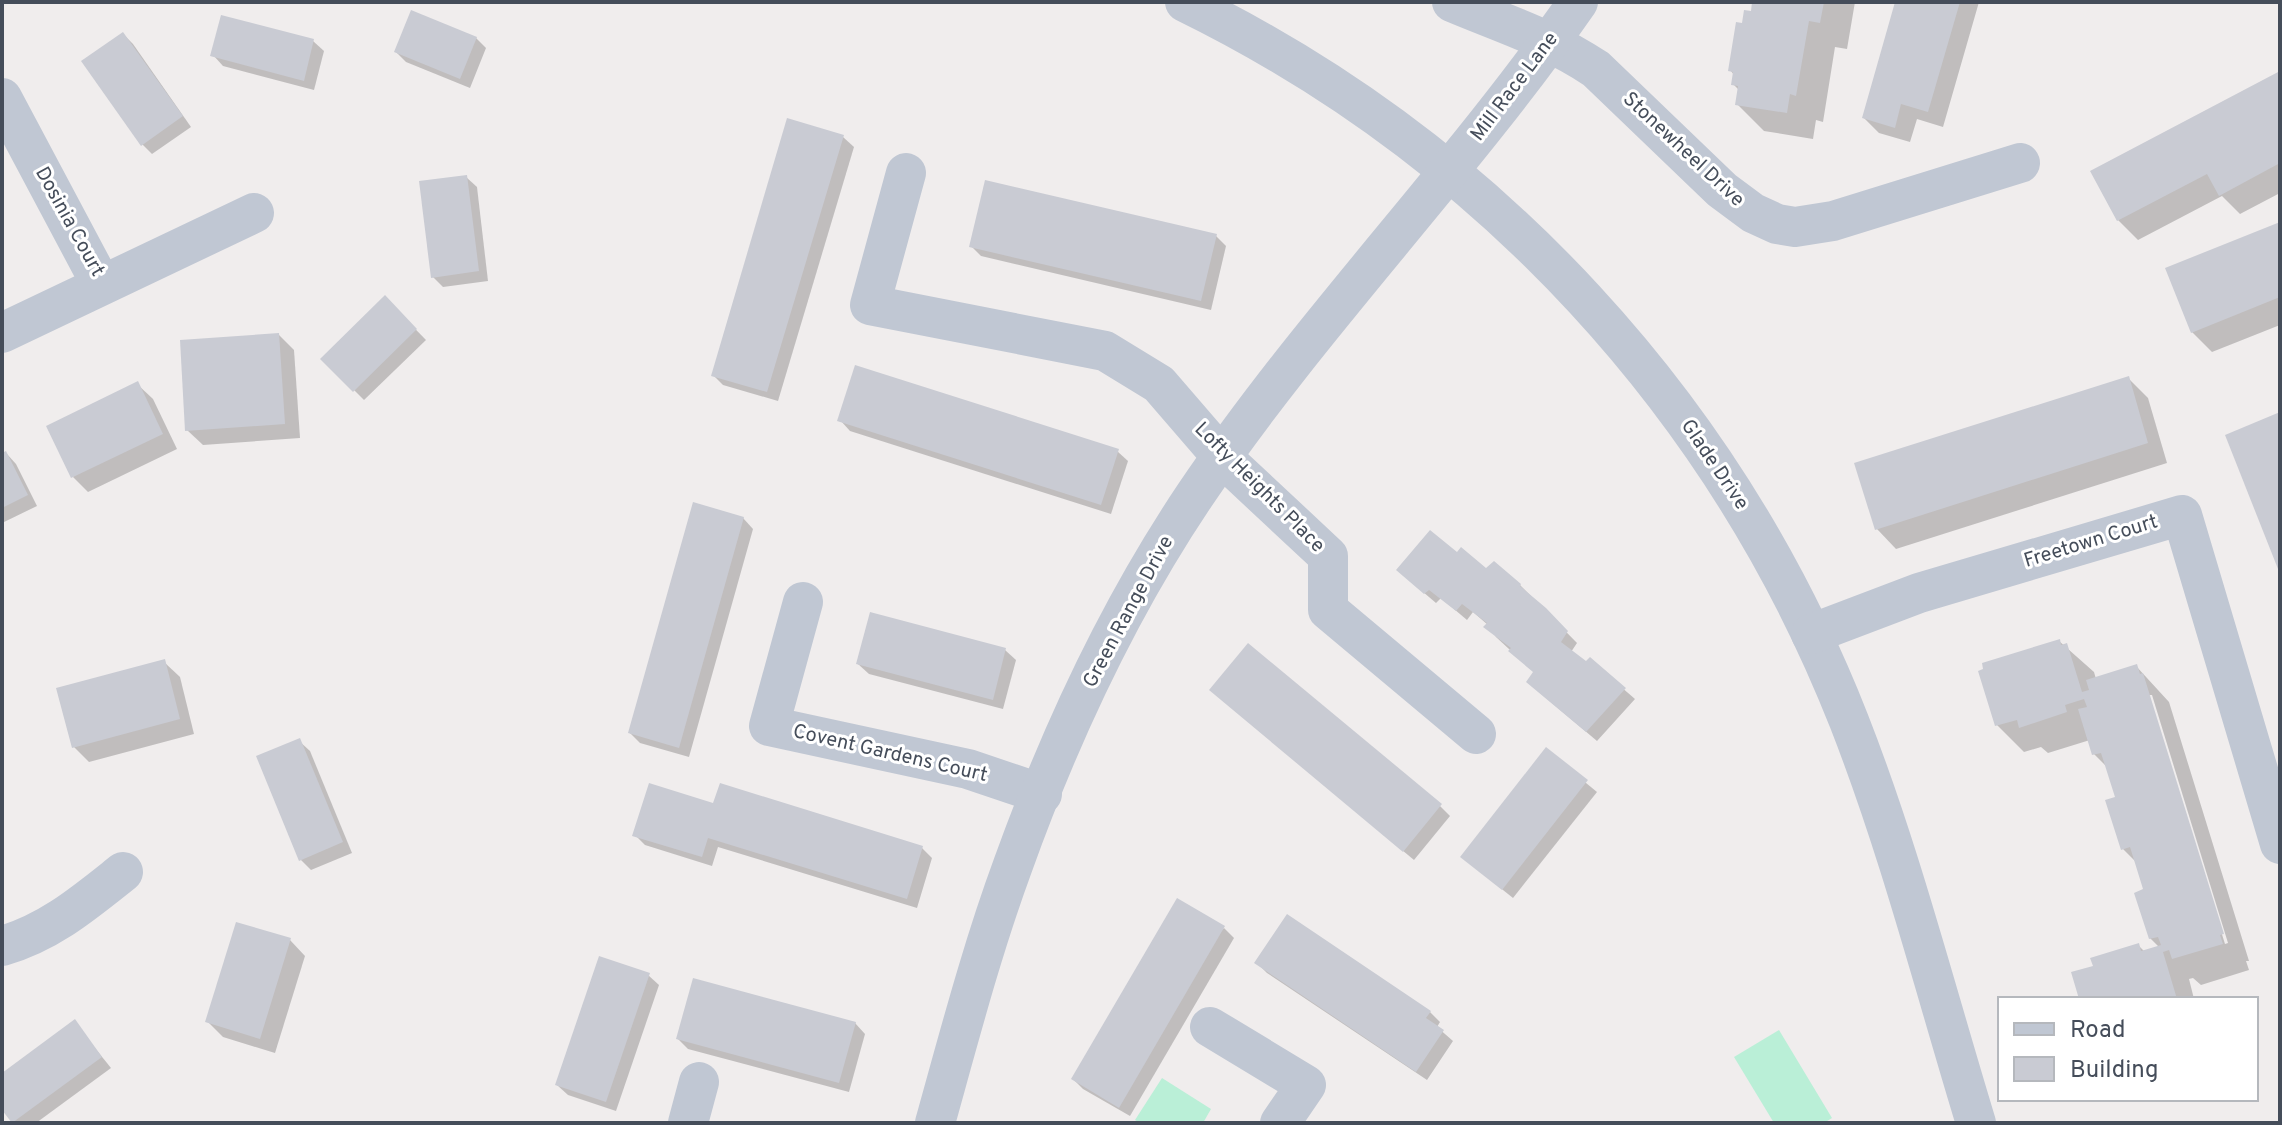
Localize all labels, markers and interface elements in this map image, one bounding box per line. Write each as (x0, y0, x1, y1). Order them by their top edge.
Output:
street label: Mill Race Lane (1465, 27, 1565, 147)
street label: Stonewheel Drive (1617, 87, 1749, 213)
street label: Dosinia Court (28, 162, 110, 282)
street label: Glade Drive (1674, 415, 1754, 515)
street label: Lofty Heights Place (1188, 417, 1330, 559)
street label: Freetown Court (2021, 509, 2161, 575)
street label: Green Range Drive (1078, 531, 1180, 693)
street label: Covent Gardens Court (790, 719, 990, 789)
legend (1998, 997, 2258, 1101)
text: Road (2070, 1016, 2126, 1046)
text: Building (2070, 1056, 2159, 1086)

